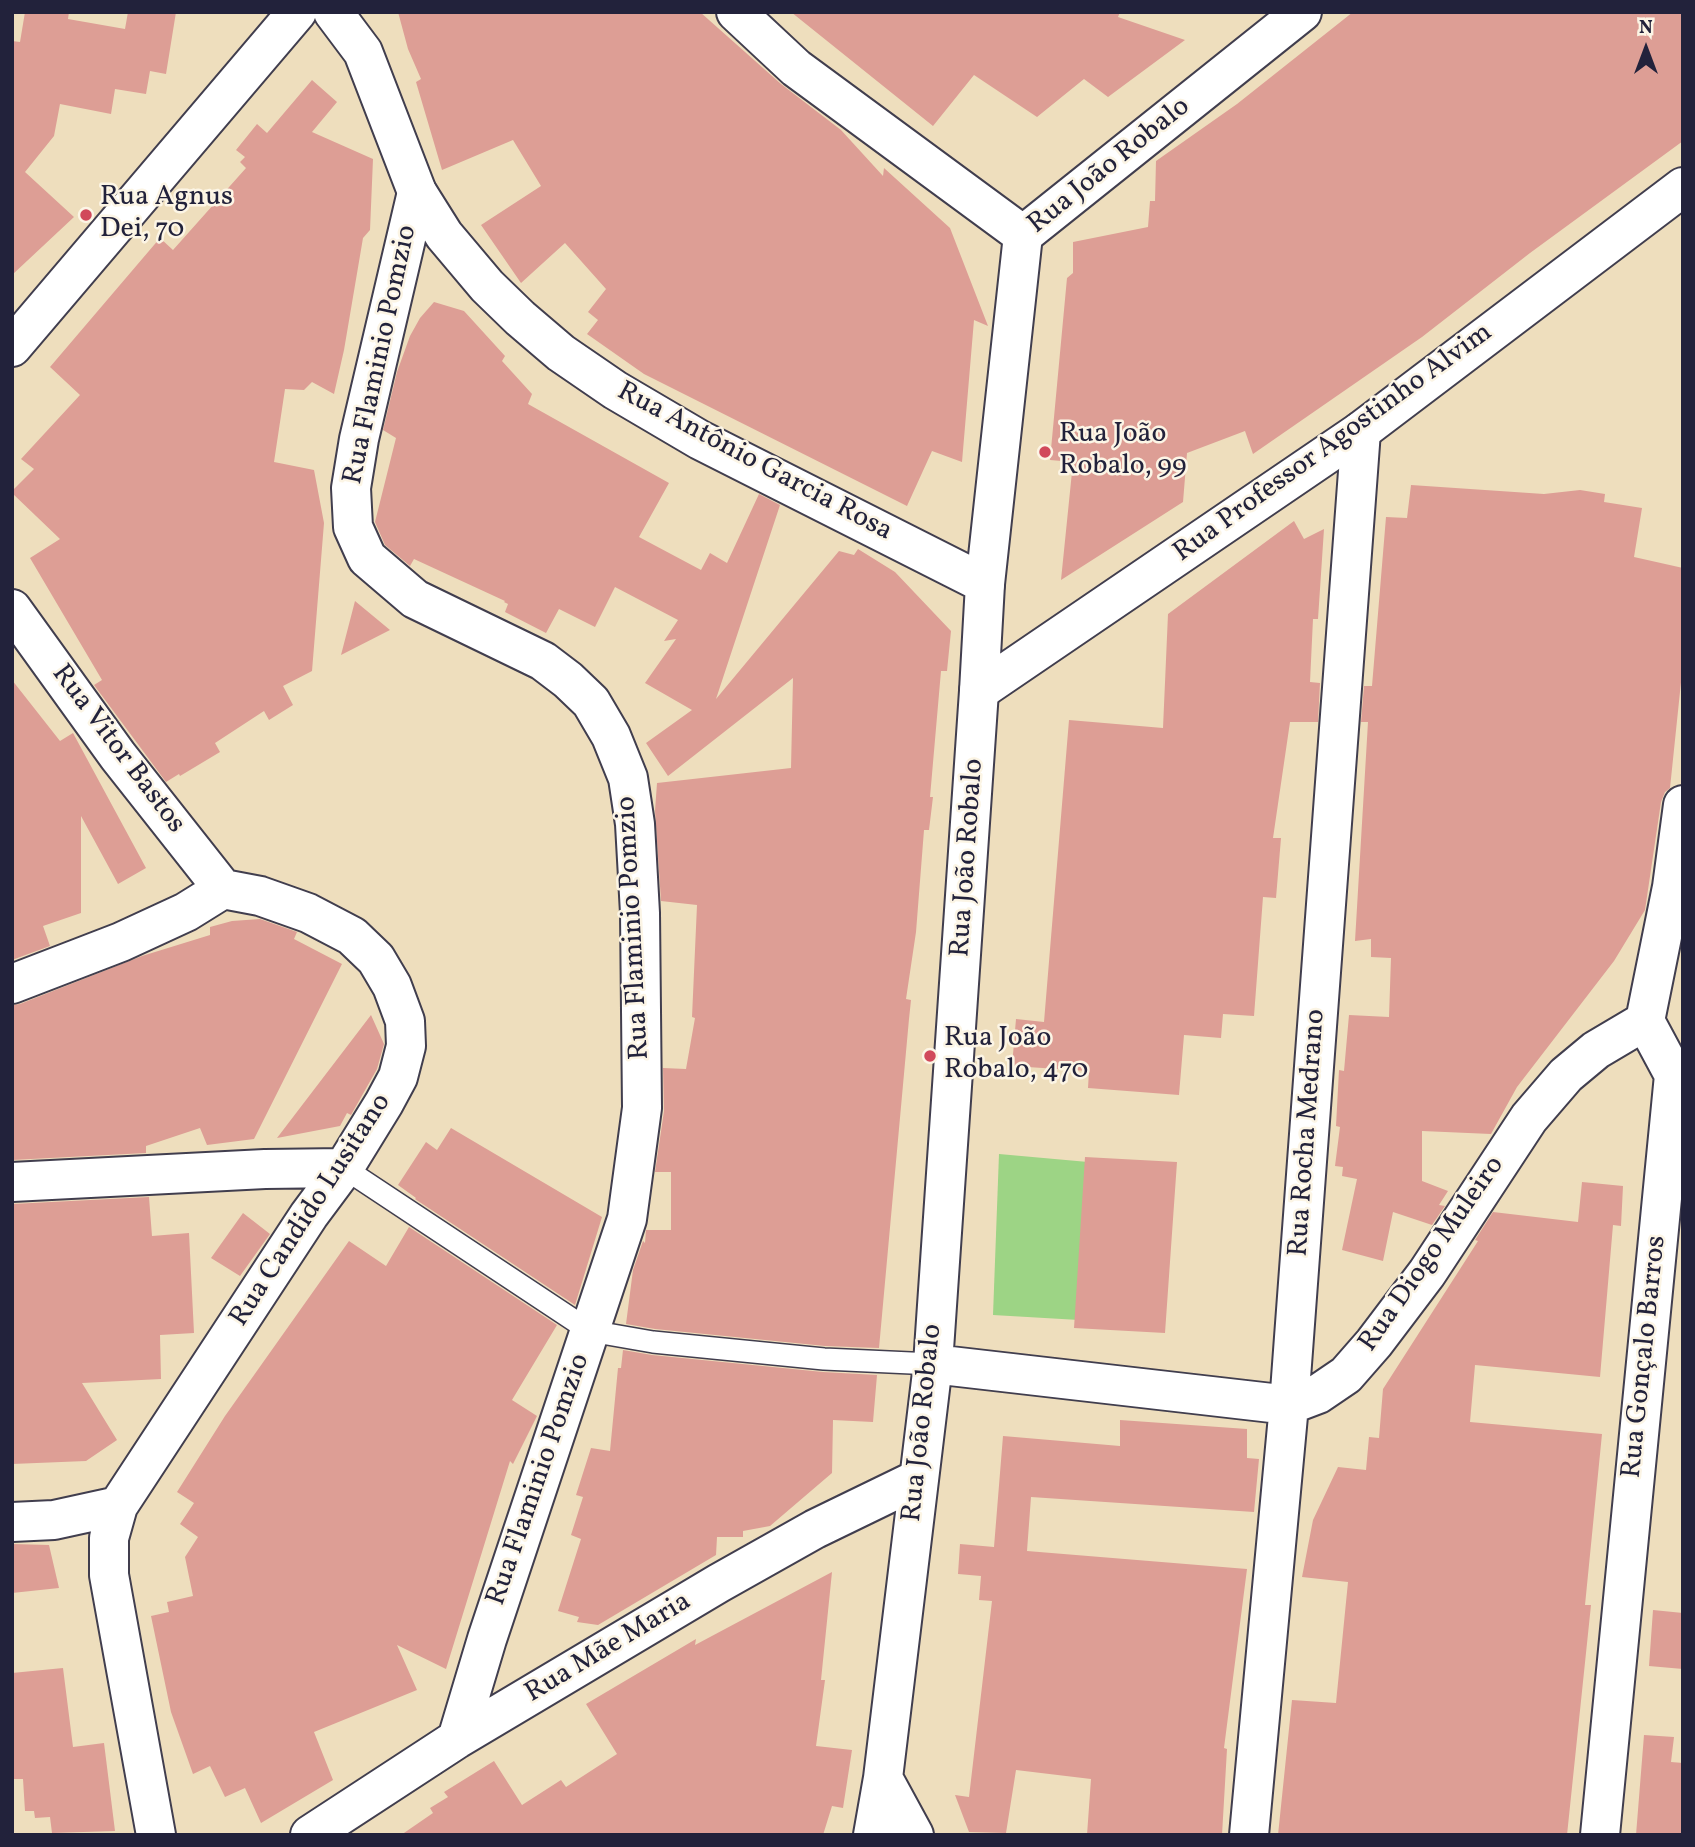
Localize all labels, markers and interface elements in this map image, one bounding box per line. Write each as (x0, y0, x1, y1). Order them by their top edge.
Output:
north arrow (1611, 14, 1681, 84)
text: N (1639, 15, 1653, 41)
street label: Rua João Robalo (1022, 91, 1198, 243)
place label: Rua Agnus Dei, 70 (100, 182, 233, 248)
marker: Rua Agnus Dei, 70 (78, 207, 94, 223)
street label: Rua Flaminio Pomzio (338, 222, 426, 488)
street label: Rua Professor Agostinho Alvim (1168, 317, 1500, 571)
street label: Rua Antônio Garcia Rosa (611, 376, 897, 550)
place label: Rua João Robalo, 99 (1059, 419, 1187, 485)
marker: Rua João Robalo, 99 (1037, 444, 1053, 460)
street label: Rua Vitor Bastos (43, 659, 191, 841)
street label: Rua João Robalo (945, 758, 993, 958)
street label: Rua Flaminio Pomzio (611, 795, 659, 1061)
street label: Rua Rocha Medrano (1284, 1008, 1334, 1258)
place label: Rua João Robalo, 470 (944, 1023, 1088, 1089)
marker: Rua João Robalo, 470 (922, 1048, 938, 1064)
street label: Rua Candido Lusitano (224, 1088, 400, 1334)
street label: Rua Diogo Muleiro (1353, 1151, 1513, 1359)
street label: Rua Gonçalo Barros (1617, 1234, 1675, 1480)
street label: Rua João Robalo (897, 1322, 951, 1524)
street label: Rua Flaminio Pomzio (481, 1350, 599, 1610)
street label: Rua Mãe Maria (520, 1586, 698, 1712)

